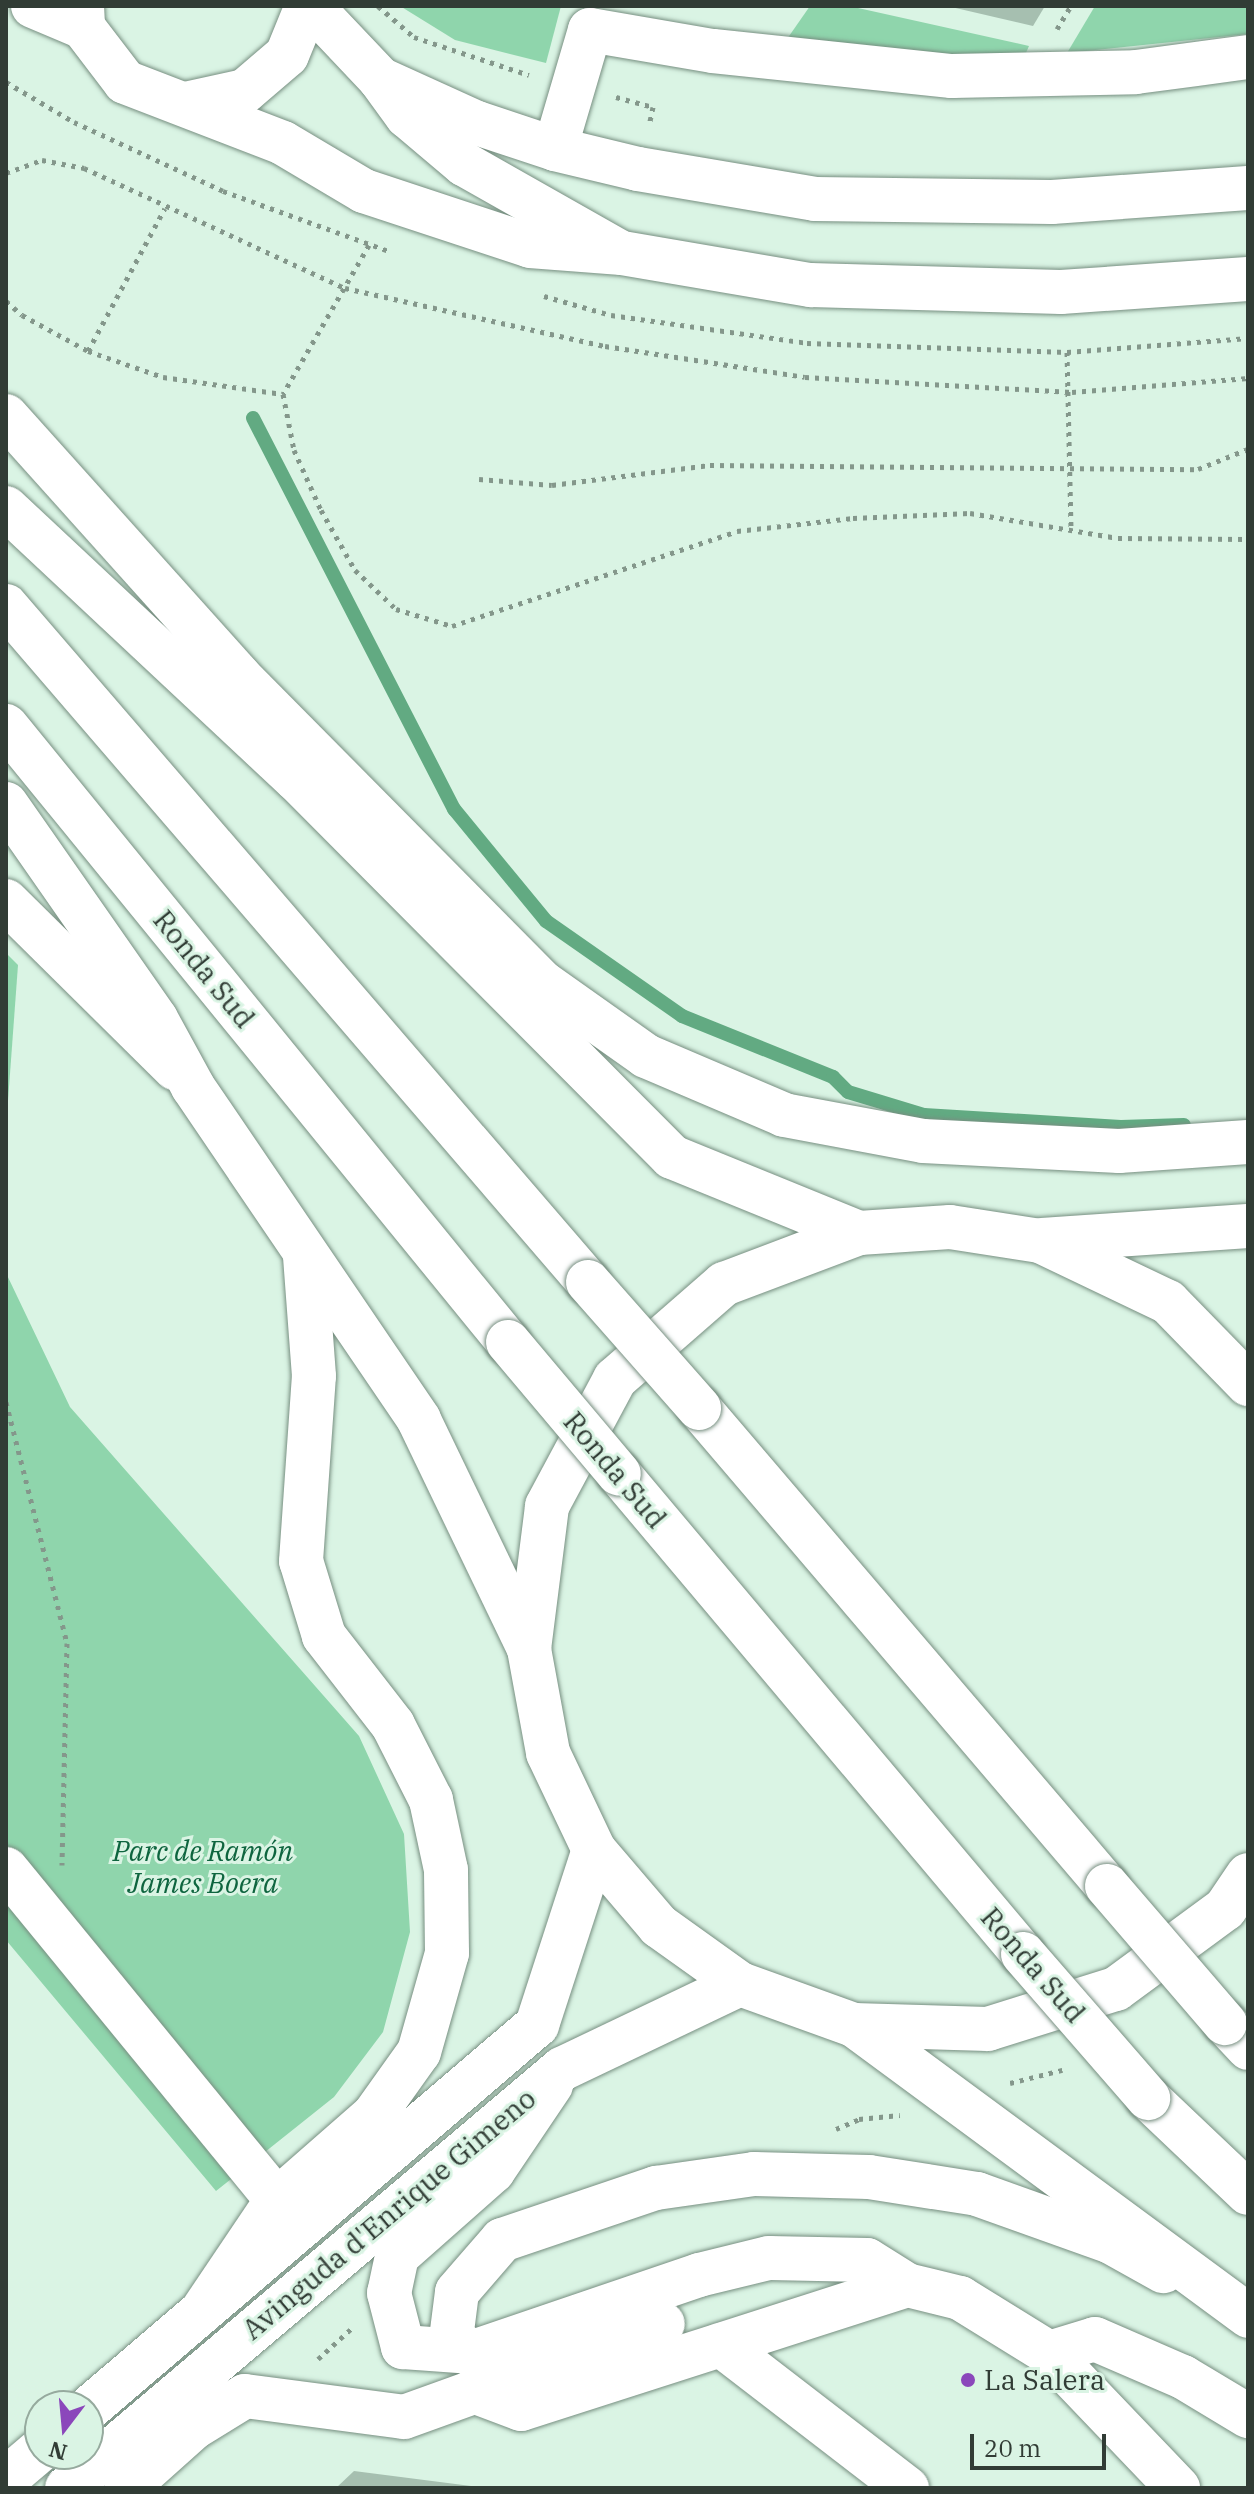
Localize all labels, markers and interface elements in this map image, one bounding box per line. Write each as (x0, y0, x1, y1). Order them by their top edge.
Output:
street label: Ronda Sud (146, 903, 262, 1035)
street label: Ronda Sud (557, 1405, 673, 1535)
park label: Parc de Ramón James Boera (113, 1834, 293, 1900)
street label: Ronda Sud (974, 1901, 1092, 2029)
street label: Avinguda d'Enrique Gimeno (236, 2081, 542, 2347)
place label: La Salera (984, 2363, 1105, 2397)
marker: La Salera (959, 2371, 977, 2389)
north arrow (24, 2390, 104, 2470)
scale bar (974, 2418, 1110, 2468)
text: 20 m (984, 2432, 1041, 2464)
text: N (45, 2435, 70, 2468)

